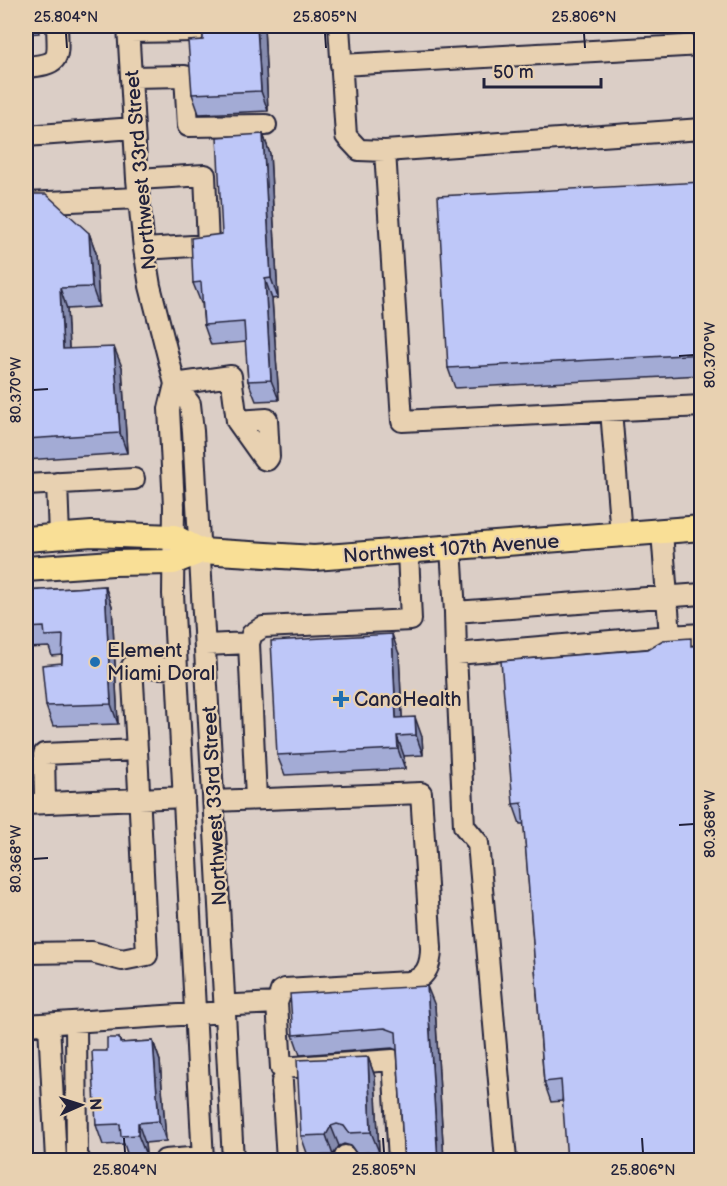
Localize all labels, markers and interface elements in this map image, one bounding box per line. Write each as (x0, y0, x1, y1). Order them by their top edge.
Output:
text: 25.804°N (34, 8, 98, 27)
text: 25.805°N (293, 8, 357, 27)
text: 25.806°N (552, 8, 617, 27)
scale bar (484, 51, 601, 89)
text: 50 m (493, 62, 534, 83)
street label: Northwest 33rd Street (120, 69, 162, 271)
text: 80.370°W (701, 321, 720, 388)
text: 80.370°W (7, 356, 26, 423)
street label: Northwest 107th Avenue (342, 529, 560, 569)
place label: Element Miami Doral (107, 639, 215, 686)
marker: Element Miami Doral (88, 655, 102, 669)
place label: CanoHealth (354, 688, 462, 712)
marker: CanoHealth (332, 690, 350, 708)
street label: Northwest 33rd Street (198, 705, 232, 907)
text: 80.368°W (701, 790, 720, 858)
text: 80.368°W (7, 825, 26, 893)
north arrow (51, 1075, 111, 1135)
text: N (85, 1098, 104, 1111)
text: 25.804°N (93, 1161, 157, 1180)
text: 25.805°N (352, 1161, 416, 1180)
text: 25.806°N (611, 1161, 676, 1180)

